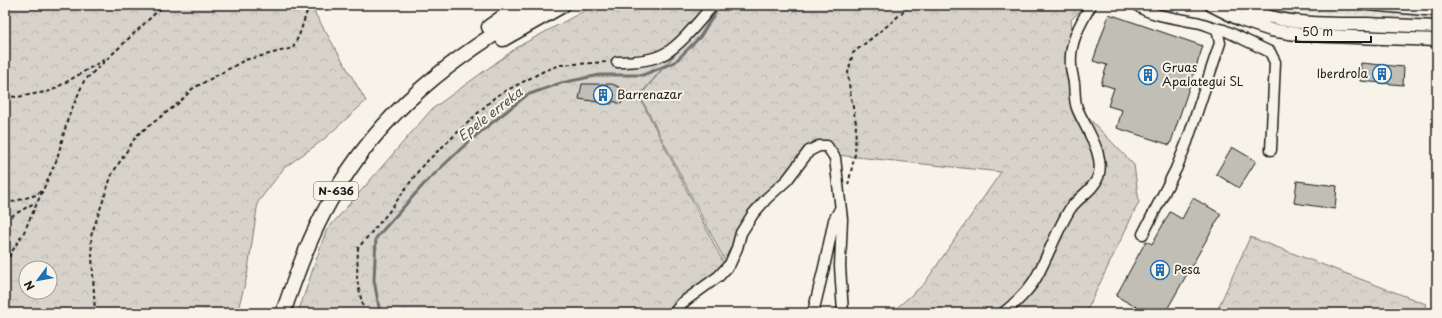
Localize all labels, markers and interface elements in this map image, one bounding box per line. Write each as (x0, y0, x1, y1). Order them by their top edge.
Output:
scale bar (1296, 18, 1371, 44)
text: 50 m (1302, 22, 1333, 40)
place label: Gruas Apalategui SL (1162, 58, 1244, 90)
building icon: Iberdrola (1371, 63, 1393, 85)
building icon: Gruas Apalategui SL (1137, 64, 1159, 86)
place label: Iberdrola (1317, 64, 1369, 82)
water label: Epele erreka (453, 82, 527, 145)
building icon: Barrenazar (592, 84, 614, 106)
place label: Barrenazar (617, 85, 683, 103)
road number: N-636 (314, 182, 358, 200)
building icon: Pesa (1149, 259, 1171, 281)
north arrow (18, 260, 58, 300)
place label: Pesa (1174, 260, 1201, 278)
text: N (19, 277, 39, 294)

